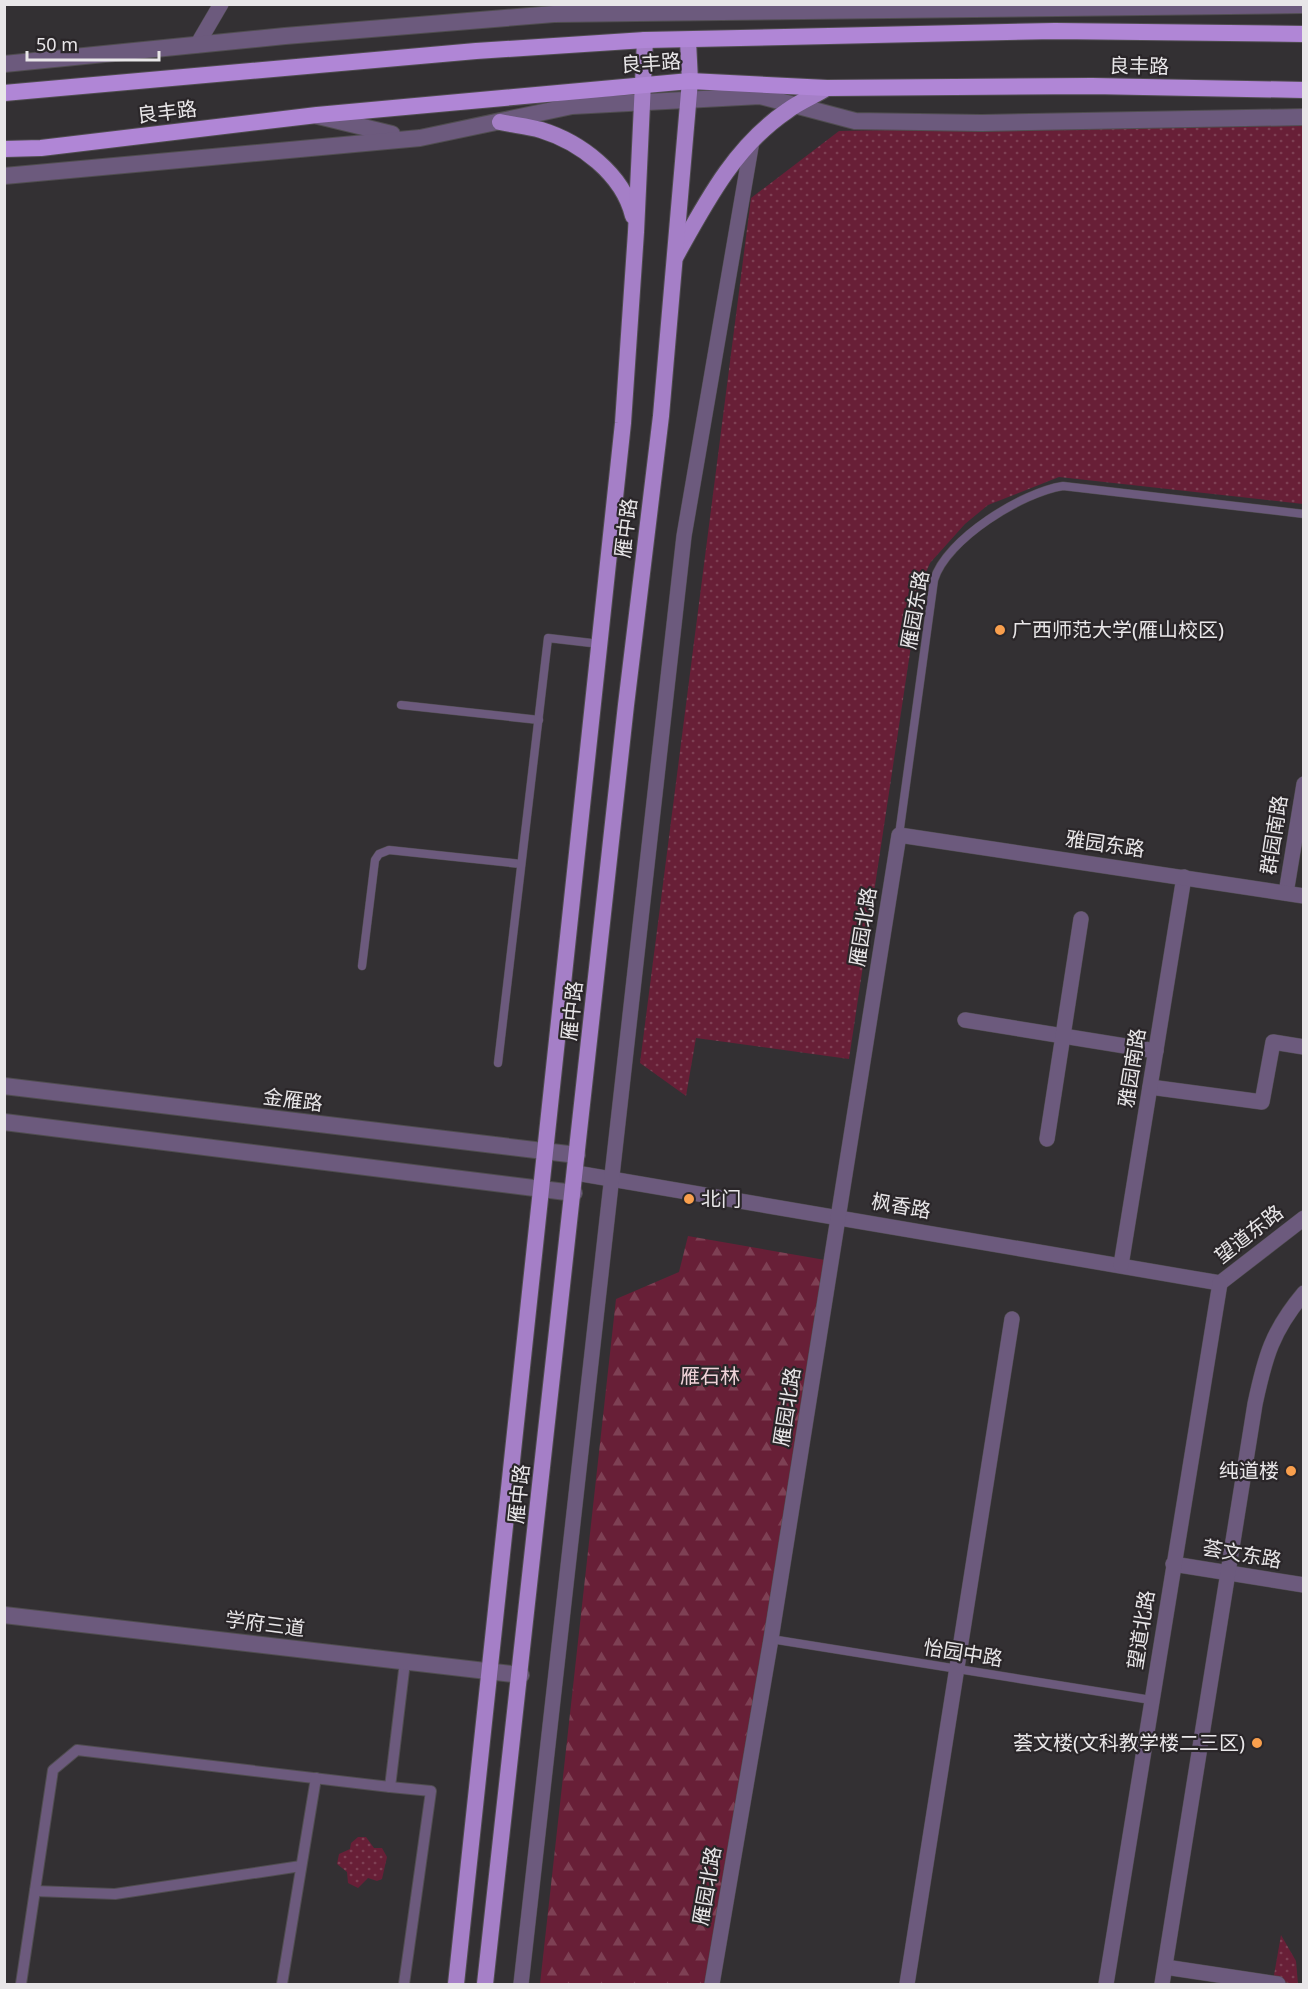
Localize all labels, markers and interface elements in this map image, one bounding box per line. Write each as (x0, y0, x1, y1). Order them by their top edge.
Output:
scale bar (27, 24, 159, 62)
text: 50 m (36, 32, 78, 56)
street label: 良丰路 (620, 47, 682, 78)
street label: 良丰路 (1109, 51, 1169, 80)
street label: 良丰路 (136, 94, 198, 129)
street label: 雁中路 (608, 497, 643, 559)
street label: 雁园东路 (894, 568, 935, 652)
place label: 广西师范大学(雁山校区) (1012, 616, 1224, 643)
marker: 广西师范大学(雁山校区) (993, 623, 1007, 637)
street label: 群园南路 (1254, 793, 1293, 877)
street label: 雅园东路 (1064, 825, 1147, 862)
street label: 雁园北路 (843, 885, 882, 969)
street label: 雁中路 (555, 980, 588, 1042)
street label: 雅园南路 (1112, 1026, 1151, 1110)
street label: 金雁路 (262, 1082, 324, 1117)
place label: 北门 (701, 1185, 741, 1212)
street label: 枫香路 (869, 1187, 933, 1224)
marker: 北门 (682, 1192, 696, 1206)
street label: 望道东路 (1209, 1198, 1289, 1269)
park label: 雁石林 (680, 1362, 740, 1389)
street label: 雁园北路 (767, 1365, 806, 1449)
place label: 纯道楼 (1219, 1457, 1279, 1484)
street label: 雁中路 (502, 1463, 535, 1525)
marker: 纯道楼 (1284, 1464, 1298, 1478)
street label: 荟文东路 (1200, 1533, 1284, 1574)
street label: 望道北路 (1121, 1588, 1160, 1672)
street label: 学府三道 (224, 1605, 306, 1642)
street label: 怡园中路 (921, 1633, 1005, 1672)
place label: 荟文楼(文科教学楼二三区) (1013, 1729, 1245, 1756)
marker: 荟文楼(文科教学楼二三区) (1250, 1736, 1264, 1750)
street label: 雁园北路 (686, 1844, 727, 1928)

